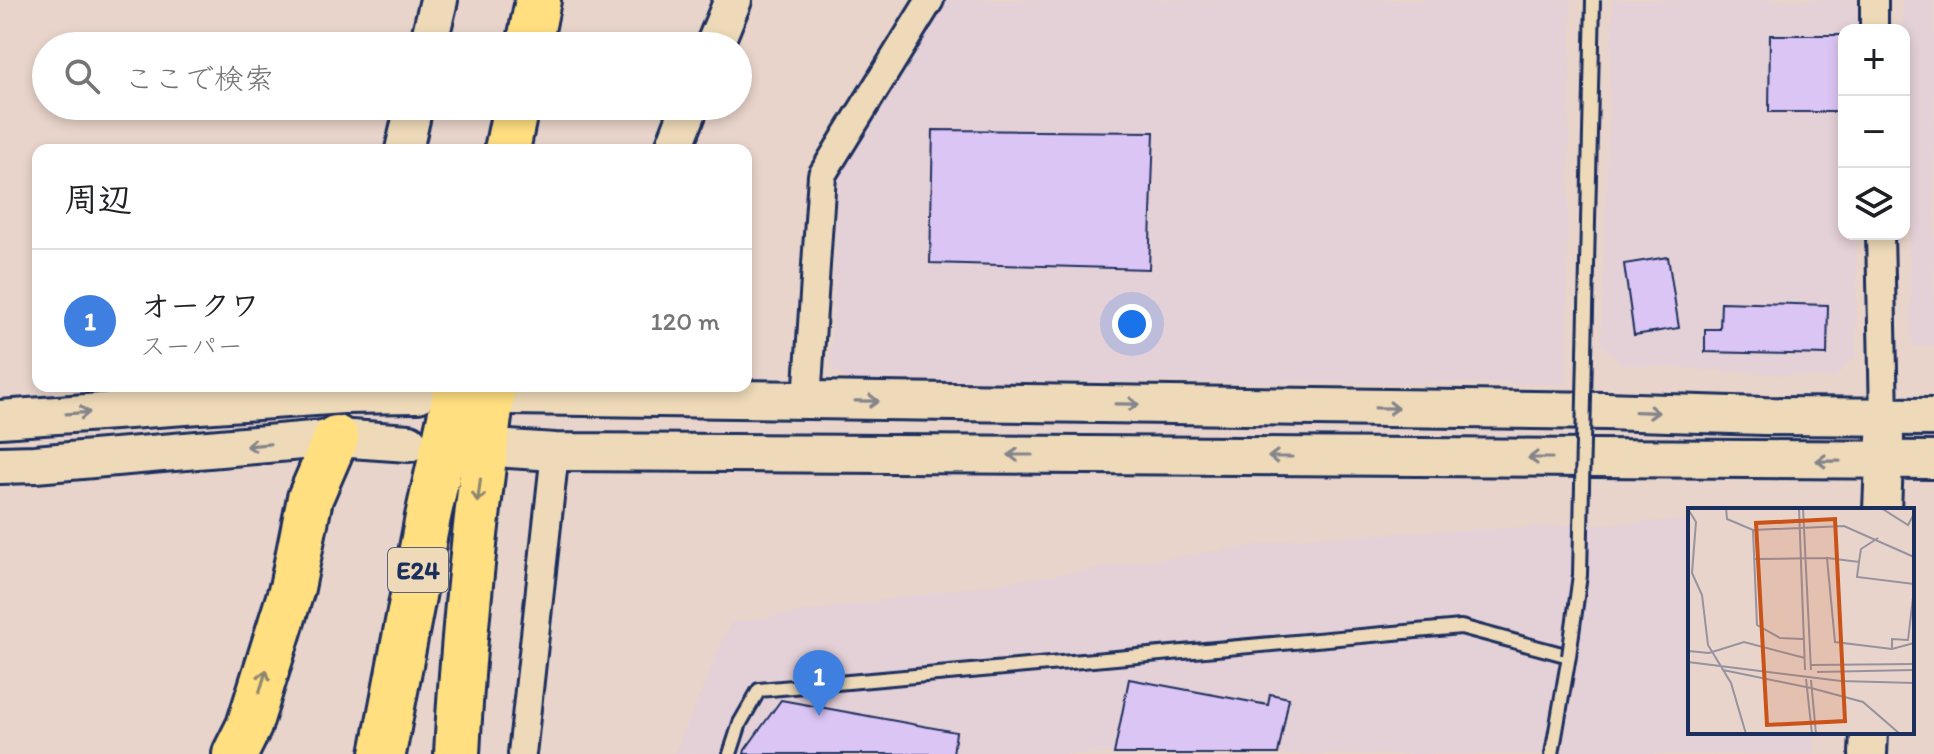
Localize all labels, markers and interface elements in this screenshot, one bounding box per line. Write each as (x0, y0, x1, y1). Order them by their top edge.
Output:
map controls (1838, 24, 1910, 240)
button: + (1838, 24, 1910, 96)
search box (32, 32, 752, 120)
icon: search (60, 54, 104, 98)
text: ここで検索 (124, 60, 274, 97)
button: − (1838, 96, 1910, 168)
button: layers (1838, 168, 1910, 240)
text: 周辺 (64, 179, 132, 220)
text: オークワ (140, 287, 260, 324)
your location (1112, 304, 1152, 344)
text: 1 (84, 305, 96, 337)
text: 120 m (651, 305, 720, 337)
text: スーパー (140, 330, 243, 362)
one-way arrow (853, 393, 880, 408)
one-way arrow (1113, 397, 1140, 412)
one-way arrow (1373, 400, 1400, 416)
one-way arrow (64, 405, 91, 420)
one-way arrow (1633, 405, 1660, 420)
one-way arrow (245, 438, 272, 453)
one-way arrow (1007, 447, 1034, 463)
one-way arrow (1267, 449, 1294, 465)
one-way arrow (1527, 450, 1554, 466)
one-way arrow (1815, 453, 1842, 469)
one-way arrow (472, 477, 487, 504)
inset map (1688, 508, 1914, 734)
road number: E24 (388, 548, 448, 592)
pin: 1 (793, 650, 845, 716)
one-way arrow (256, 669, 271, 695)

